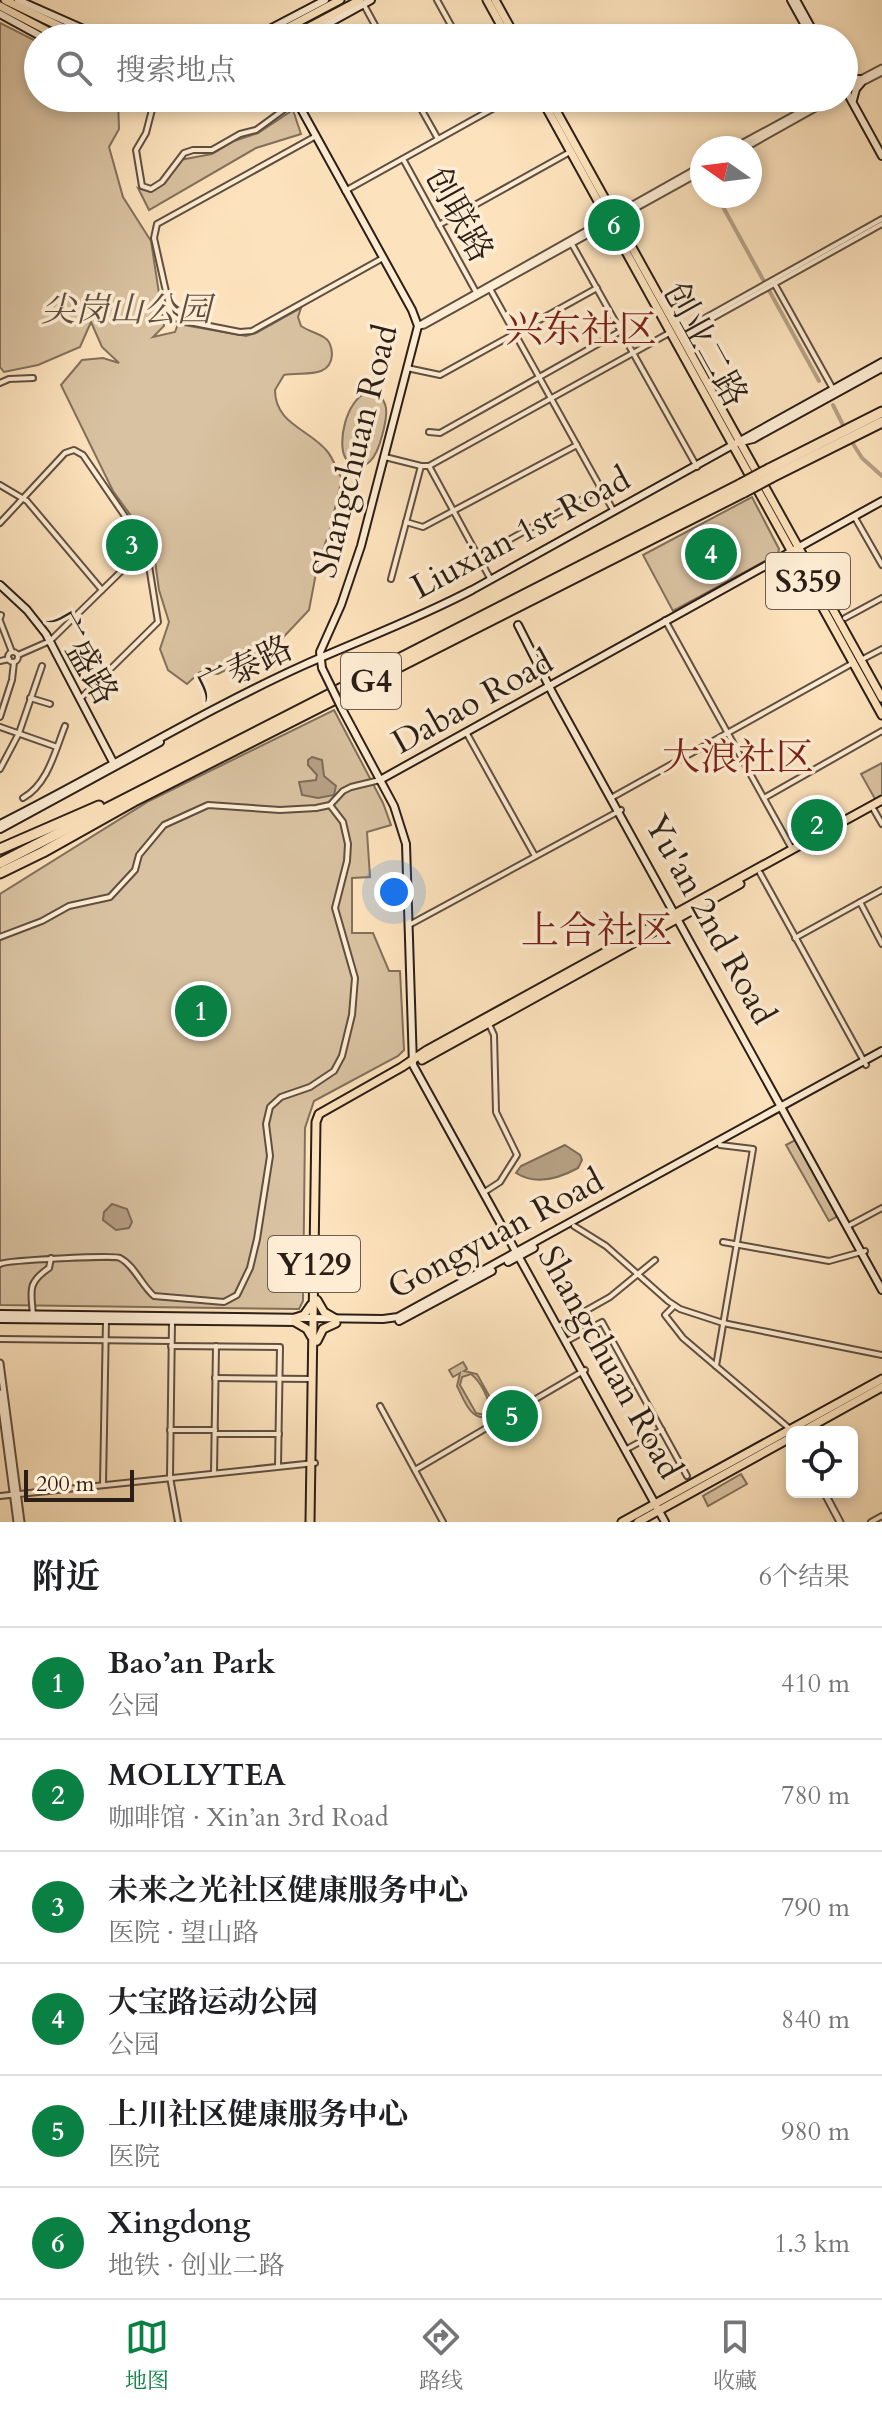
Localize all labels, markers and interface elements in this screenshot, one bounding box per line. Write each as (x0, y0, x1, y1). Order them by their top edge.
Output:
search box (24, 24, 858, 112)
icon: search (52, 46, 96, 90)
text: 搜索地点 (116, 50, 236, 91)
north arrow (690, 136, 762, 208)
street label: 创联路 (414, 159, 504, 270)
pin: 6 (588, 195, 640, 255)
street label: 创业二路 (652, 274, 758, 415)
park label: 尖岗山公园 (41, 287, 216, 333)
district label: 兴东社区 (505, 304, 657, 356)
street label: Shangchuan Road (301, 320, 409, 583)
street label: Liuxian 1st Road (403, 456, 638, 610)
pin: 3 (106, 515, 158, 575)
pin: 4 (685, 524, 737, 584)
road number: S359 (766, 553, 850, 609)
street label: 广盛路 (38, 602, 129, 713)
street label: 广泰路 (189, 625, 300, 711)
street label: Dabao Road (384, 639, 561, 765)
road number: G4 (341, 653, 401, 709)
district label: 大浪社区 (662, 732, 814, 784)
pin: 2 (791, 795, 843, 855)
street label: Yu'an 2nd Road (633, 806, 787, 1033)
your location (374, 872, 414, 912)
district label: 上合社区 (521, 905, 673, 957)
pin: 1 (175, 981, 227, 1041)
street label: Gongyuan Road (380, 1158, 611, 1310)
road number: Y129 (268, 1236, 360, 1292)
street label: Shangchuan Road (527, 1238, 693, 1487)
pin: 5 (486, 1386, 538, 1446)
map controls (786, 1426, 858, 1498)
button: locate (786, 1426, 858, 1498)
scale bar (24, 1466, 134, 1502)
text: 200 m (36, 1469, 94, 1499)
text: 附近 (32, 1554, 100, 1600)
text: 6个结果 (759, 1559, 850, 1594)
text: Bao’an Park (108, 1643, 275, 1684)
text: 1 (51, 1666, 65, 1701)
text: 410 m (781, 1666, 850, 1701)
text: 公园 (108, 1688, 160, 1723)
text: MOLLYTEA (108, 1755, 286, 1796)
text: 2 (51, 1778, 65, 1813)
text: 780 m (781, 1778, 850, 1813)
text: 咖啡馆 · Xin’an 3rd Road (108, 1800, 389, 1835)
text: 未来之光社区健康服务中心 (108, 1870, 468, 1911)
text: 3 (51, 1890, 65, 1925)
text: 790 m (781, 1890, 850, 1925)
text: 医院 · 望山路 (108, 1915, 259, 1950)
text: 大宝路运动公园 (108, 1982, 318, 2023)
text: 4 (51, 2002, 65, 2037)
text: 840 m (781, 2002, 850, 2037)
text: 公园 (108, 2027, 160, 2062)
text: 上川社区健康服务中心 (108, 2094, 408, 2135)
text: 5 (51, 2114, 65, 2149)
text: 980 m (781, 2114, 850, 2149)
text: 医院 (108, 2139, 160, 2174)
text: Xingdong (108, 2203, 250, 2244)
text: 6 (51, 2226, 65, 2261)
text: 1.3 km (774, 2226, 850, 2261)
text: 地铁 · 创业二路 (108, 2248, 285, 2283)
tab: 地图 (125, 2315, 169, 2396)
tab: 路线 (419, 2315, 463, 2396)
tab: 收藏 (713, 2315, 757, 2396)

